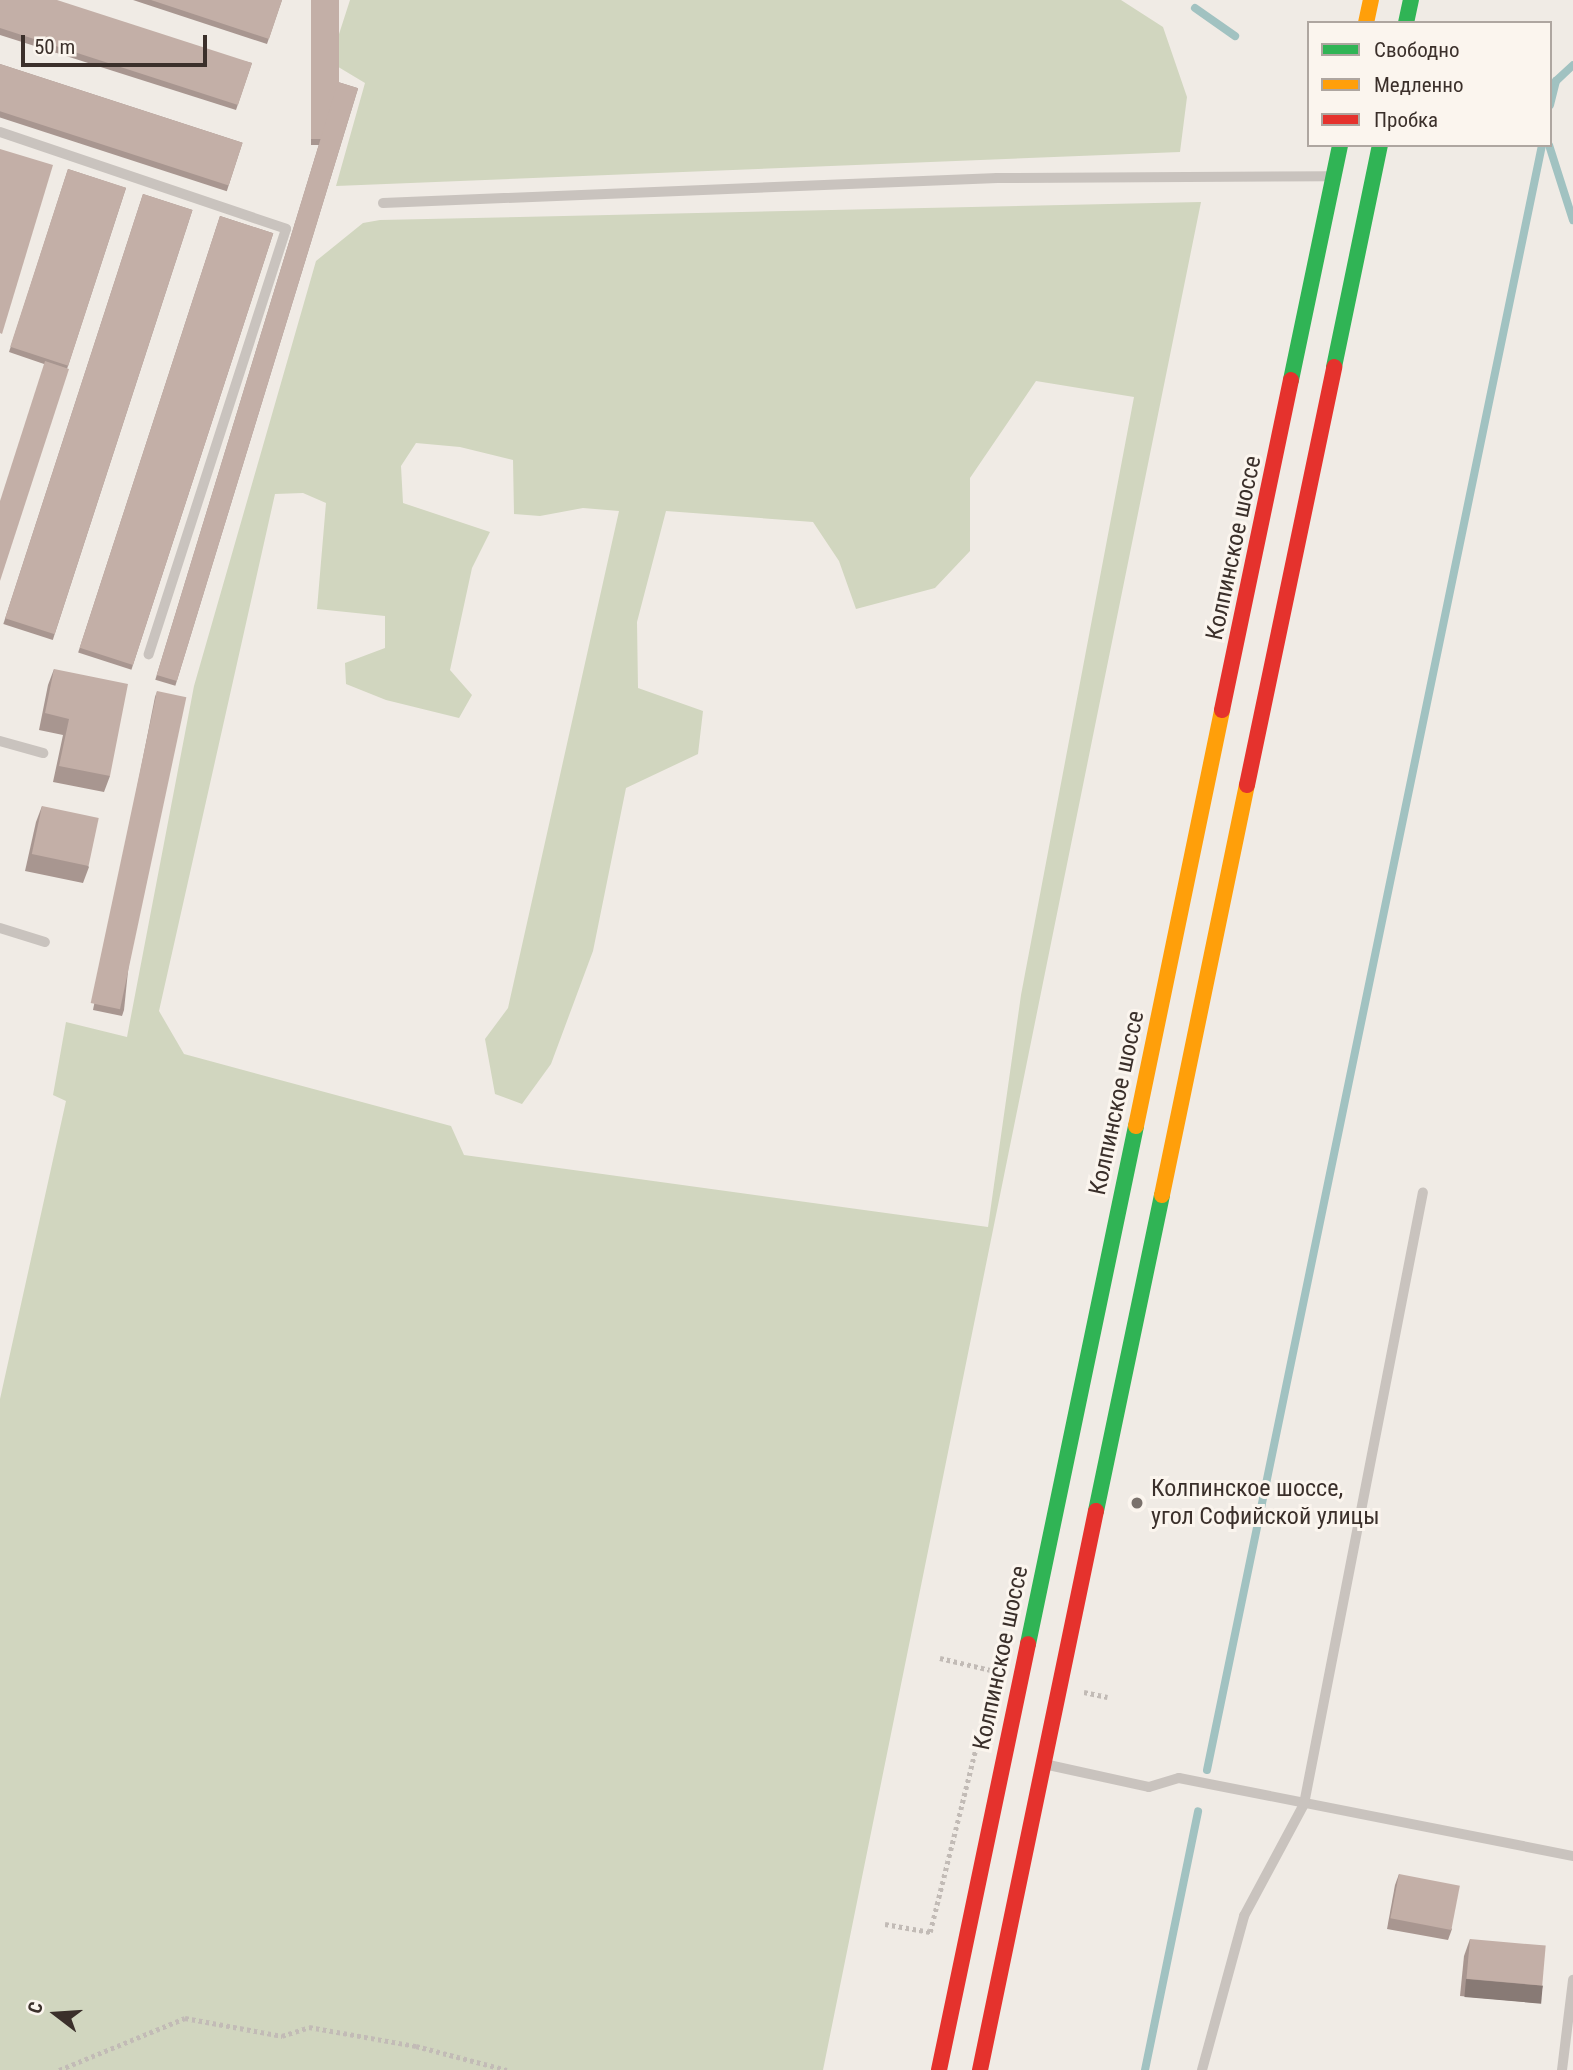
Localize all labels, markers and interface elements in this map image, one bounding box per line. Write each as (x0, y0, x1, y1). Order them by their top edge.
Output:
scale bar (24, 21, 210, 65)
legend (1307, 21, 1552, 147)
text: 50 m (34, 35, 75, 59)
text: Свободно (1374, 38, 1460, 62)
text: Медленно (1374, 73, 1463, 97)
text: Пробка (1374, 108, 1438, 132)
street label: Колпинское шоссе (1200, 453, 1268, 643)
street label: Колпинское шоссе (1083, 1008, 1151, 1198)
place label: Колпинское шоссе, угол Софийской улицы (1151, 1475, 1380, 1531)
marker: Колпинское шоссе, угол Софийской улицы (1129, 1495, 1145, 1511)
street label: Колпинское шоссе (967, 1563, 1035, 1753)
north arrow (21, 1979, 91, 2049)
text: С (23, 1999, 48, 2016)

